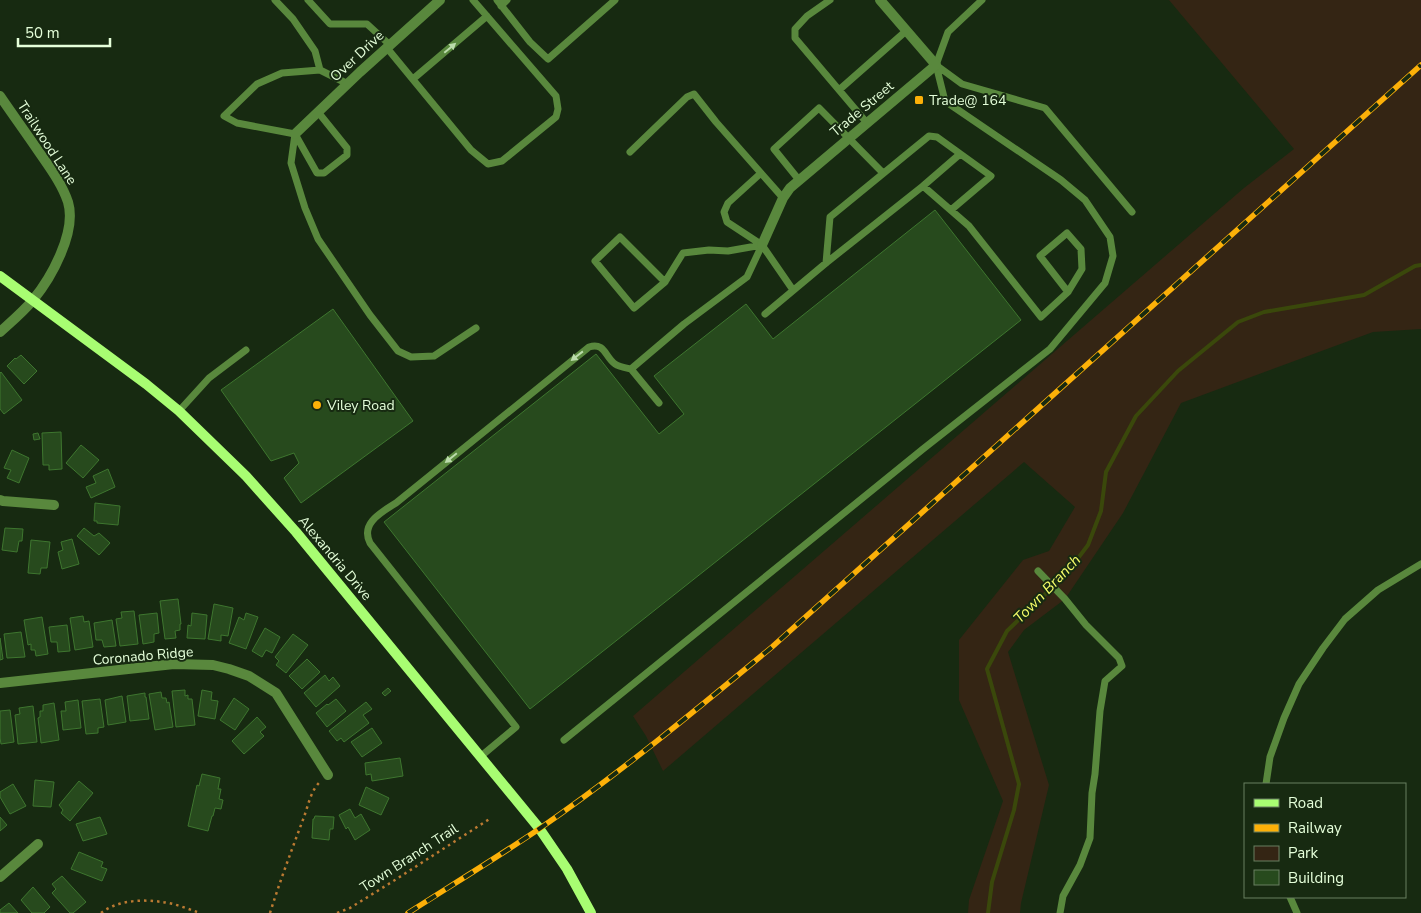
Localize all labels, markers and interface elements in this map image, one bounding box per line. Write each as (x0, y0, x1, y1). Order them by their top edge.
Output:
scale bar (18, 15, 110, 47)
text: 50 m (25, 23, 60, 43)
street label: Over Drive (326, 26, 388, 86)
one-way arrow (443, 42, 456, 53)
street label: Trade Street (826, 77, 898, 141)
place label: Trade@ 164 (929, 91, 1006, 110)
marker: Trade@ 164 (913, 94, 925, 106)
street label: Trailwood Lane (13, 97, 81, 189)
one-way arrow (571, 350, 584, 361)
place label: Viley Road (326, 396, 395, 415)
marker: Viley Road (311, 399, 323, 411)
one-way arrow (445, 452, 458, 463)
street label: Alexandria Drive (294, 512, 376, 604)
water label: Town Branch (1009, 550, 1085, 628)
street label: Coronado Ridge (92, 642, 194, 670)
legend (1244, 783, 1406, 898)
text: Road (1288, 793, 1323, 813)
text: Railway (1288, 818, 1342, 838)
street label: Town Branch Trail (356, 819, 462, 897)
text: Park (1288, 843, 1318, 863)
text: Building (1288, 868, 1344, 888)

